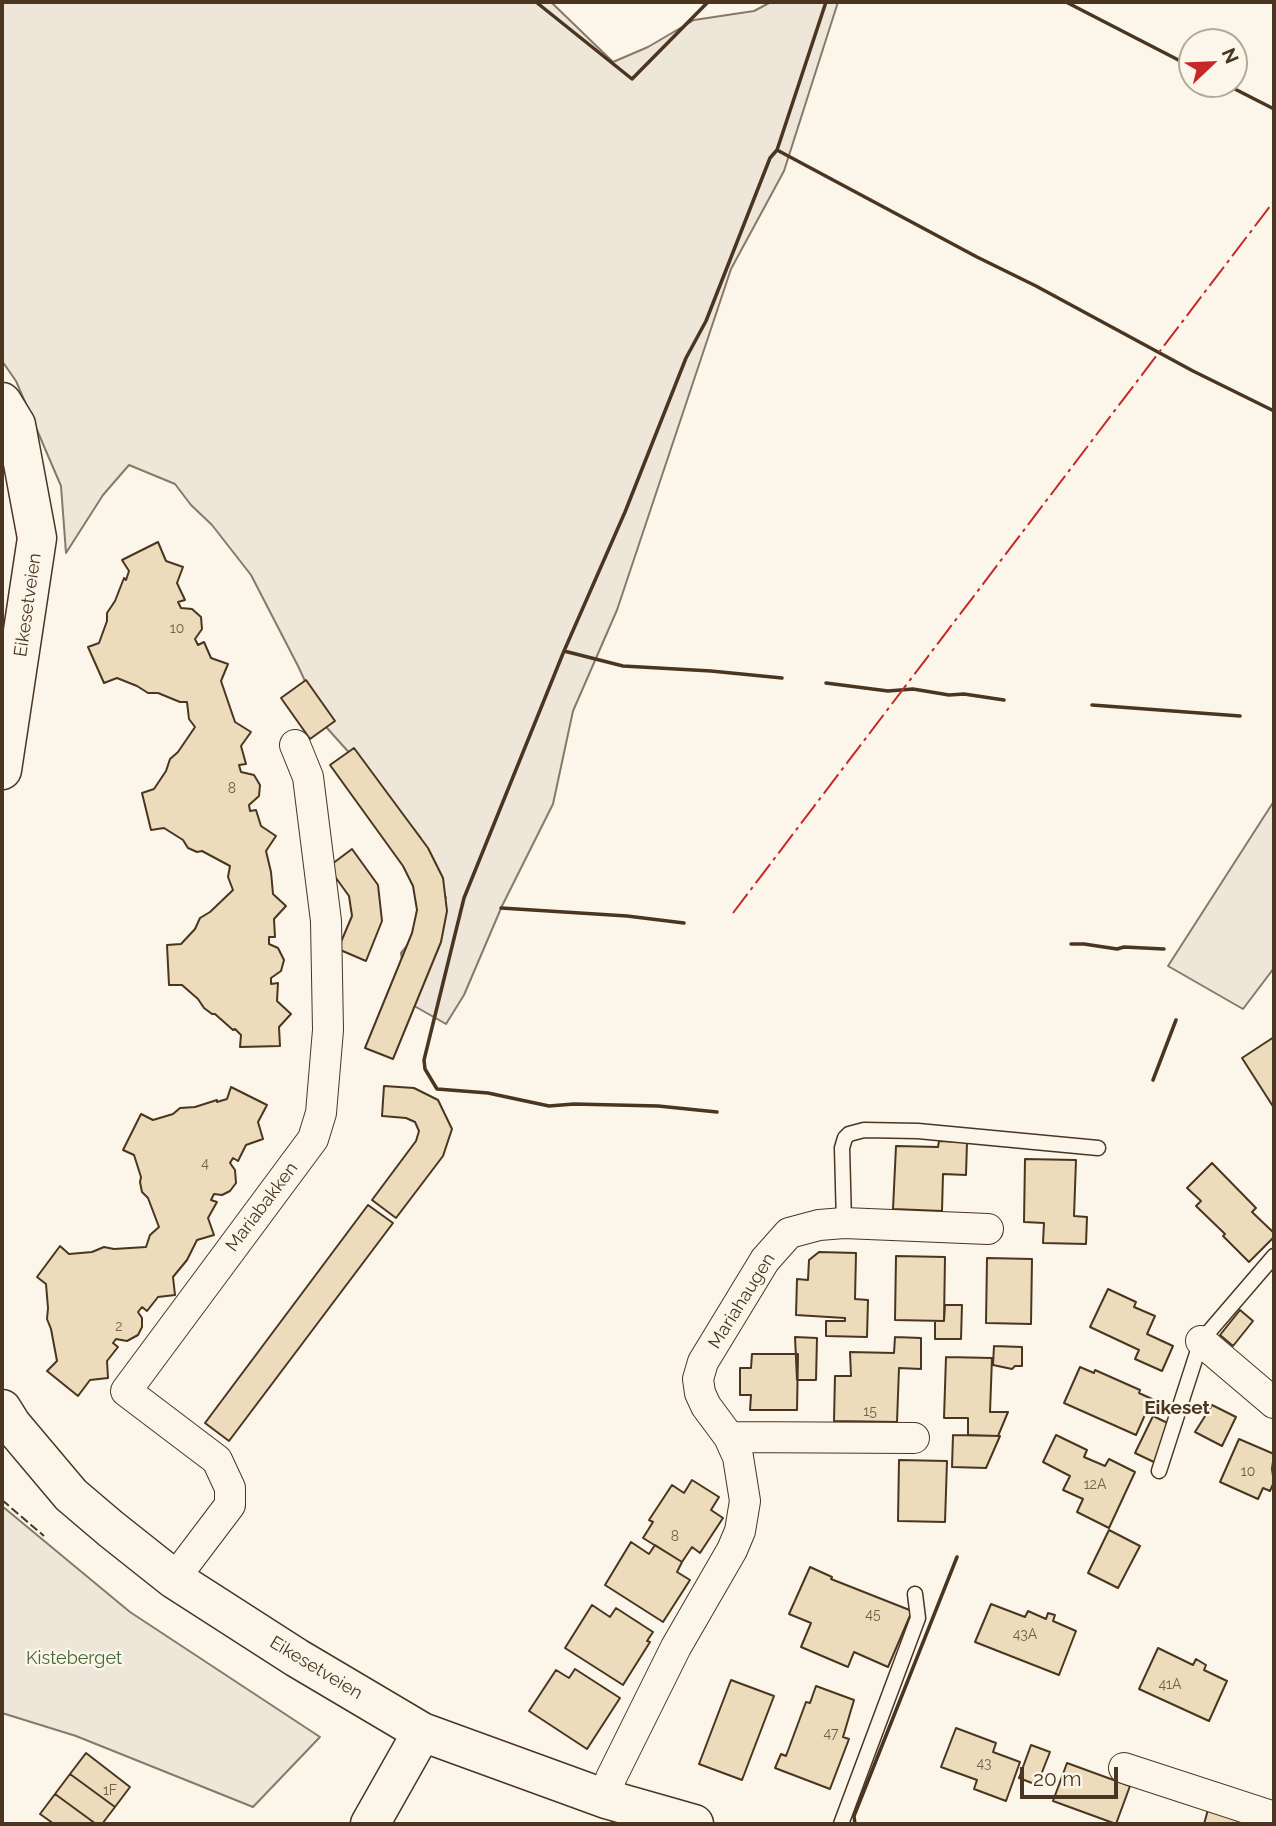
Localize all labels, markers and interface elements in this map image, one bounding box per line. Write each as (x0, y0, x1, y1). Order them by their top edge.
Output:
north arrow (1178, 28, 1248, 98)
text: N (1218, 45, 1243, 67)
street label: Eikesetveien (10, 552, 46, 658)
house number: 10 (170, 621, 184, 637)
house number: 8 (228, 781, 236, 797)
house number: 4 (201, 1156, 209, 1172)
street label: Mariabakken (221, 1158, 303, 1256)
street label: Mariahaugen (704, 1249, 780, 1353)
house number: 2 (115, 1319, 123, 1335)
district label: Eikeset (1144, 1397, 1210, 1419)
house number: 15 (863, 1404, 877, 1420)
house number: 10 (1241, 1464, 1255, 1480)
house number: 12A (1084, 1477, 1106, 1493)
house number: 8 (671, 1529, 679, 1545)
house number: 45 (865, 1607, 881, 1623)
house number: 43A (1013, 1627, 1037, 1643)
street label: Eikesetveien (266, 1632, 366, 1704)
park label: Kisteberget (26, 1648, 122, 1670)
house number: 41A (1158, 1677, 1182, 1693)
house number: 47 (823, 1726, 839, 1742)
scale bar (1024, 1752, 1122, 1796)
house number: 43 (976, 1756, 992, 1772)
text: 20 m (1033, 1766, 1081, 1791)
house number: 1F (103, 1783, 117, 1799)

